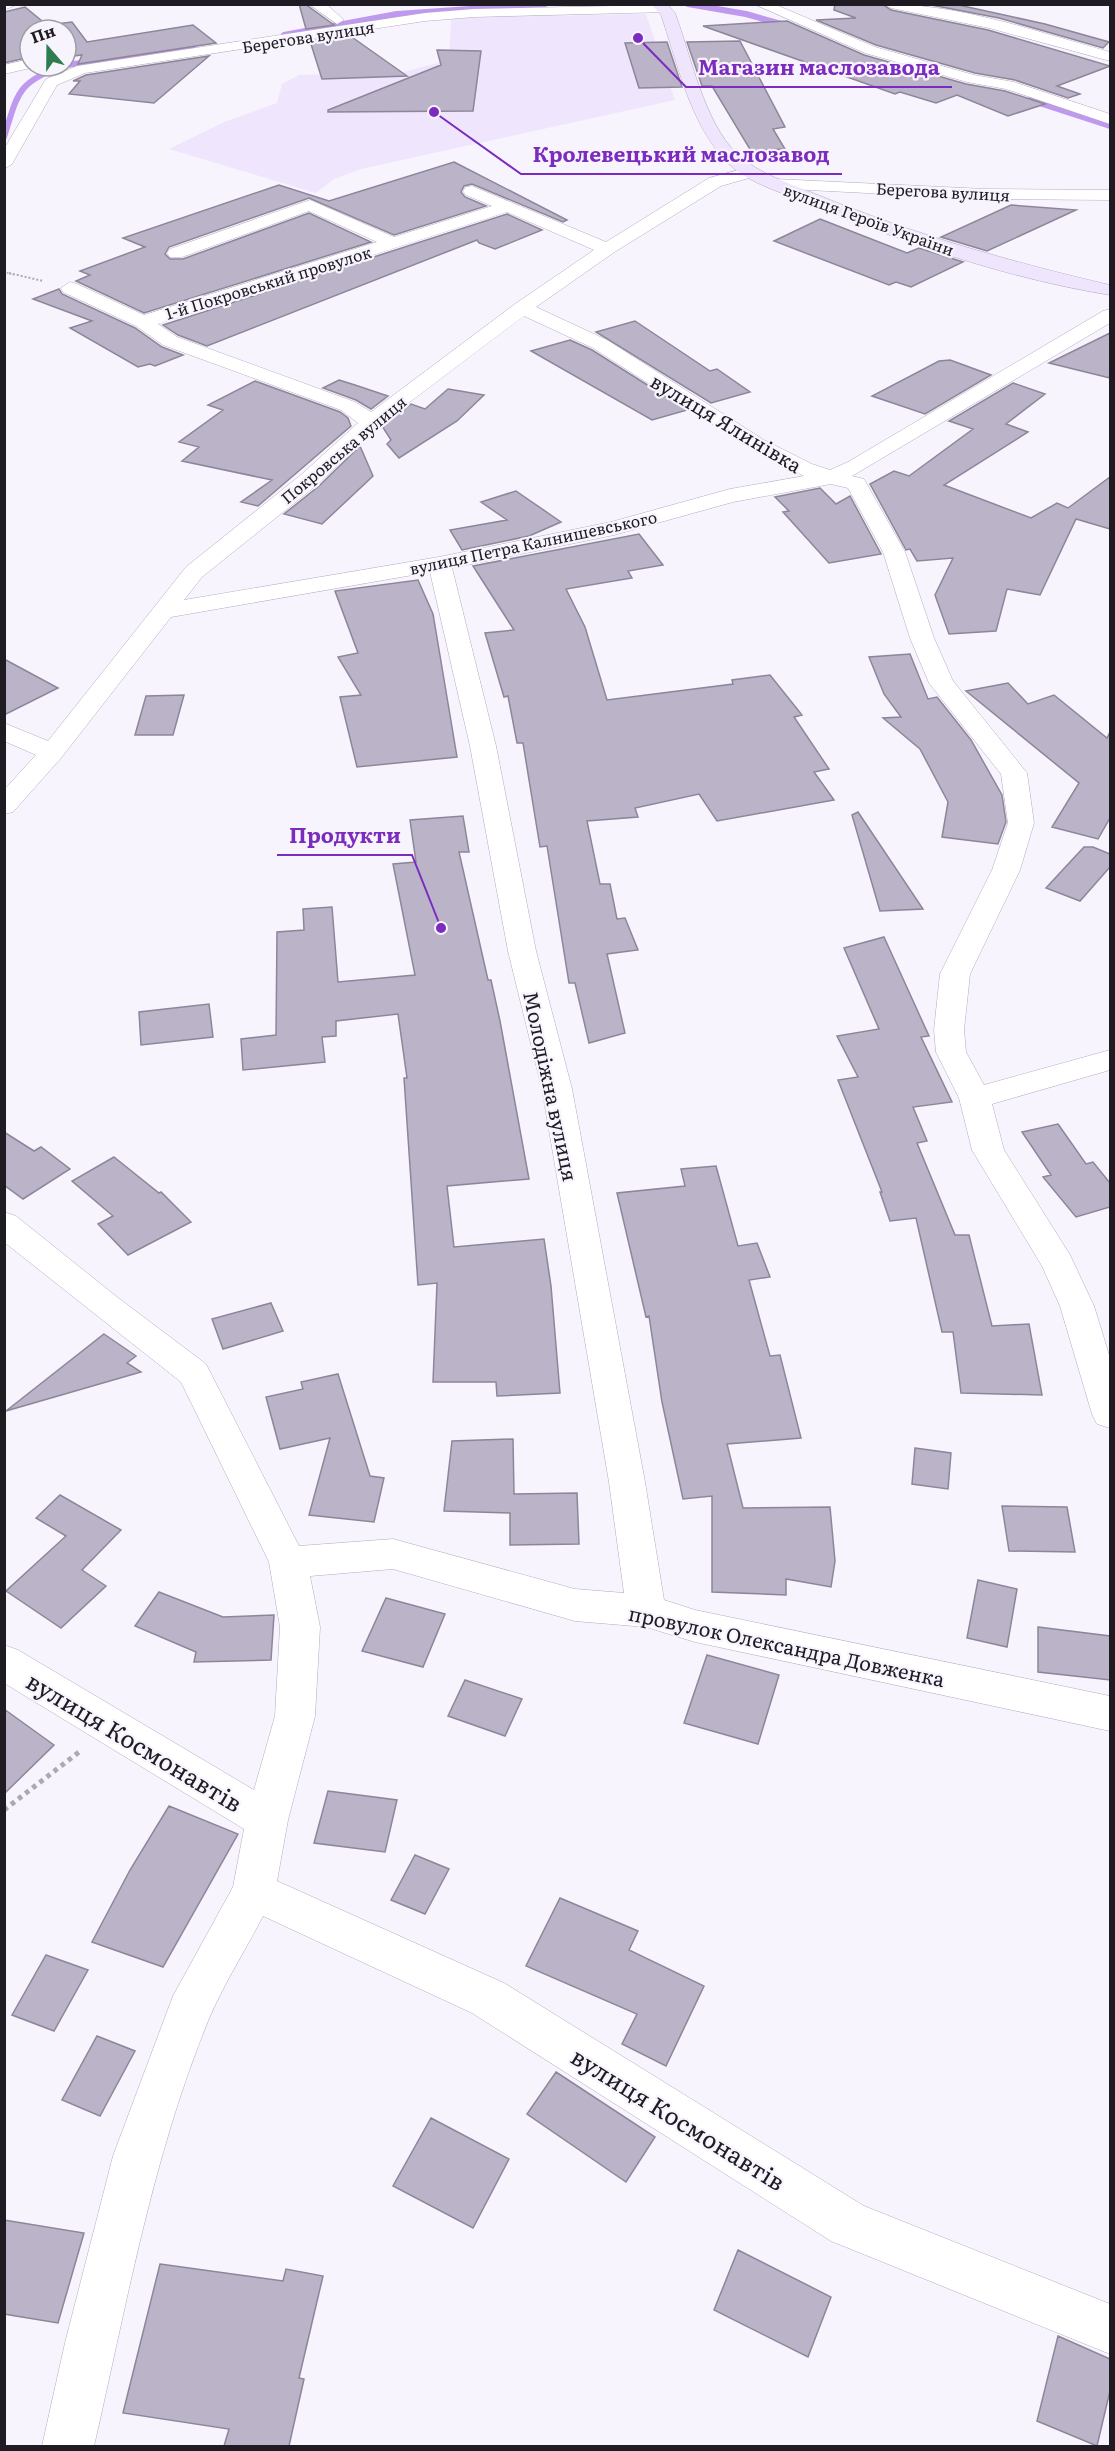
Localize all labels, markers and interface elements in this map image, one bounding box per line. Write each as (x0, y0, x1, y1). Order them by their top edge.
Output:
street label: Берегова вулиця (240, 14, 376, 58)
text: Пн (27, 17, 58, 48)
north arrow (18, 18, 78, 78)
callout: Магазин маслозавода (686, 48, 952, 87)
text: Магазин маслозавода (698, 50, 941, 81)
callout: Кролевецький маслозавод (521, 135, 842, 174)
text: Кролевецький маслозавод (532, 137, 830, 168)
street label: Берегова вулиця (875, 176, 1011, 206)
street label: вулиця Героїв України (780, 177, 958, 261)
street label: 1-й Покровський провулок (162, 239, 375, 325)
street label: вулиця Ялинівка (646, 365, 809, 479)
street label: Покровська вулиця (275, 389, 411, 509)
street label: вулиця Петра Калнишевського (407, 504, 659, 580)
callout: Продукти (277, 816, 412, 855)
text: Продукти (289, 818, 401, 849)
street label: Молодіжна вулиця (517, 988, 587, 1184)
street label: провулок Олександра Довженка (626, 1597, 948, 1693)
street label: вулиця Космонавтів (20, 1662, 250, 1820)
street label: вулиця Космонавтів (565, 2038, 793, 2198)

